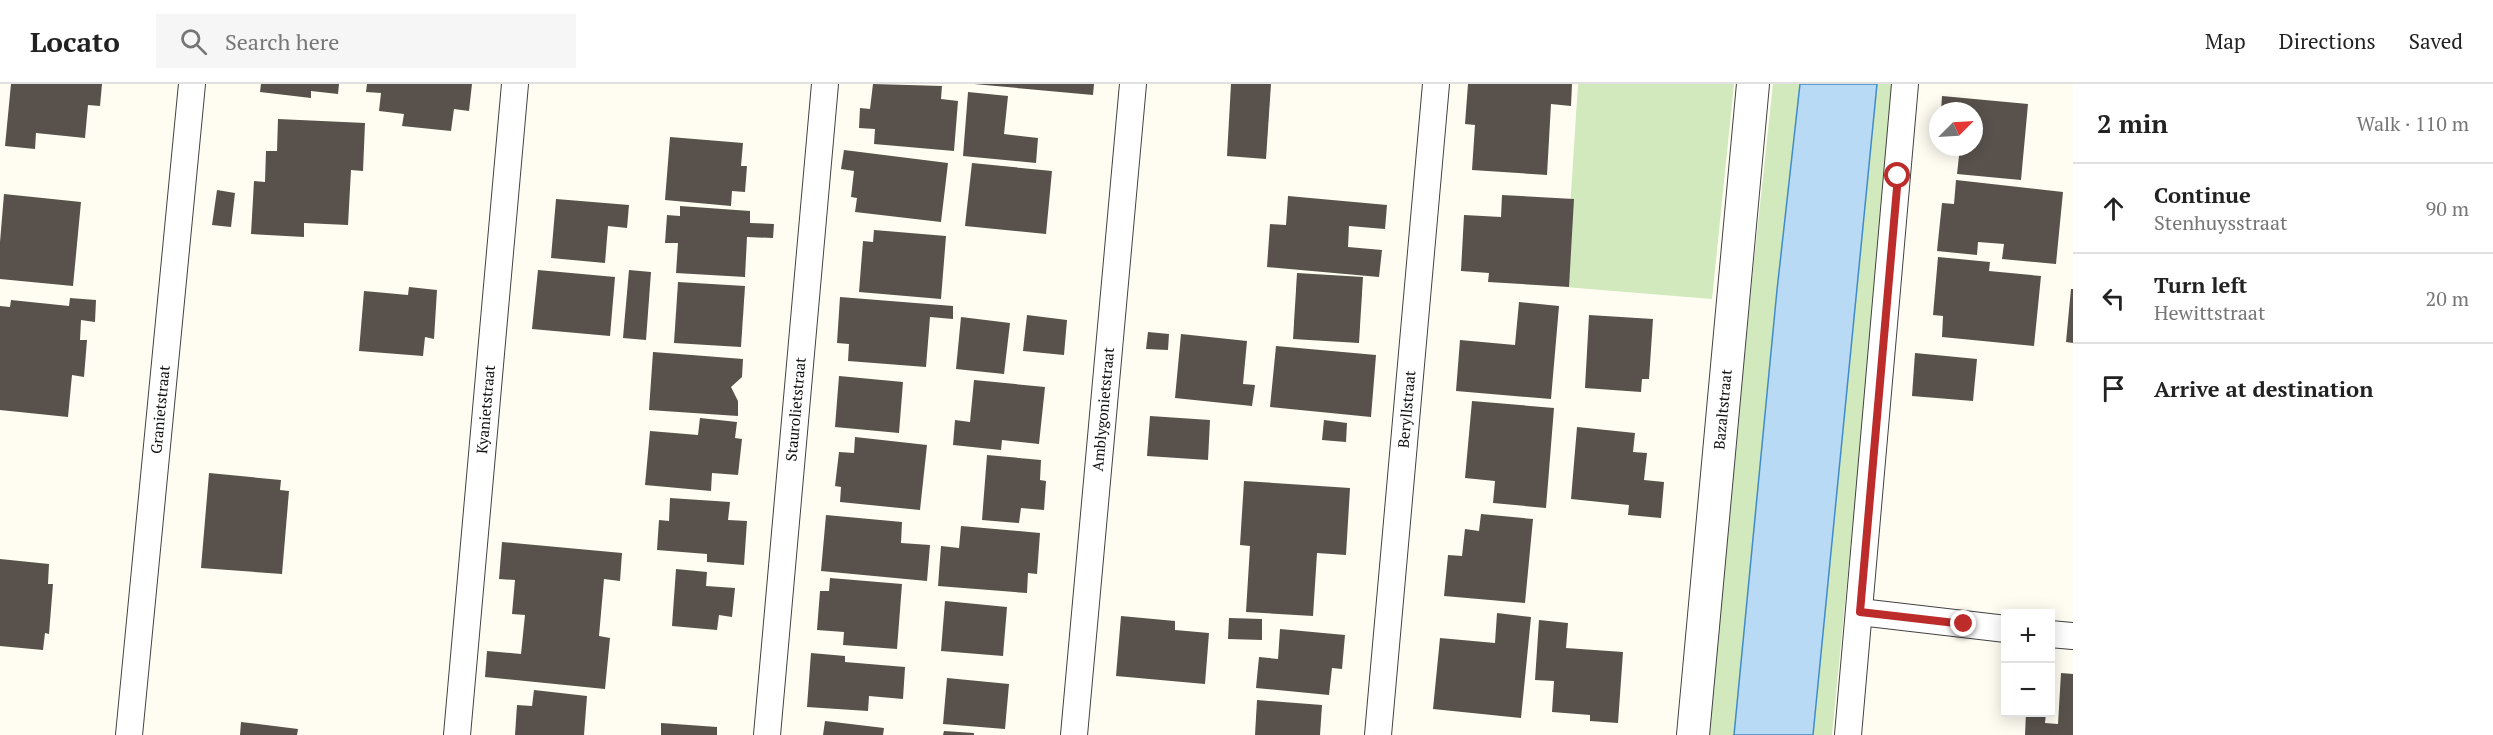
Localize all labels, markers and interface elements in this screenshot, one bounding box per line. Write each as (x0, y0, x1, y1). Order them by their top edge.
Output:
search box (156, 14, 576, 68)
text: Locato (30, 23, 120, 60)
icon: search (177, 25, 210, 58)
text: Search here (225, 27, 339, 56)
text: Map (2205, 27, 2246, 55)
text: Directions (2279, 27, 2376, 55)
text: Saved (2409, 27, 2463, 55)
north arrow (1929, 102, 1983, 156)
text: 2 min (2097, 106, 2168, 140)
text: Walk · 110 m (2357, 110, 2469, 137)
route start (1884, 162, 1910, 188)
text: Continue (2154, 180, 2251, 209)
icon: ahead (2097, 192, 2130, 225)
text: 90 m (2426, 195, 2469, 222)
text: Stenhuysstraat (2154, 209, 2287, 236)
text: Turn left (2154, 270, 2247, 299)
icon: left (2097, 282, 2130, 315)
text: 20 m (2426, 285, 2469, 312)
text: Hewittstraat (2154, 299, 2265, 326)
street label: Amblygonietstraat (1087, 346, 1118, 472)
street label: Staurolietstraat (780, 356, 810, 462)
street label: Kyanietstraat (471, 363, 499, 454)
street label: Granietstraat (145, 364, 174, 455)
street label: Bazaltstraat (1708, 368, 1736, 450)
street label: Beryllstraat (1393, 369, 1419, 449)
icon: arrive (2097, 372, 2130, 405)
text: Arrive at destination (2154, 374, 2373, 403)
map controls (2001, 609, 2055, 717)
button: + (2001, 609, 2055, 663)
route end (1950, 610, 1976, 636)
button: − (2001, 663, 2055, 717)

